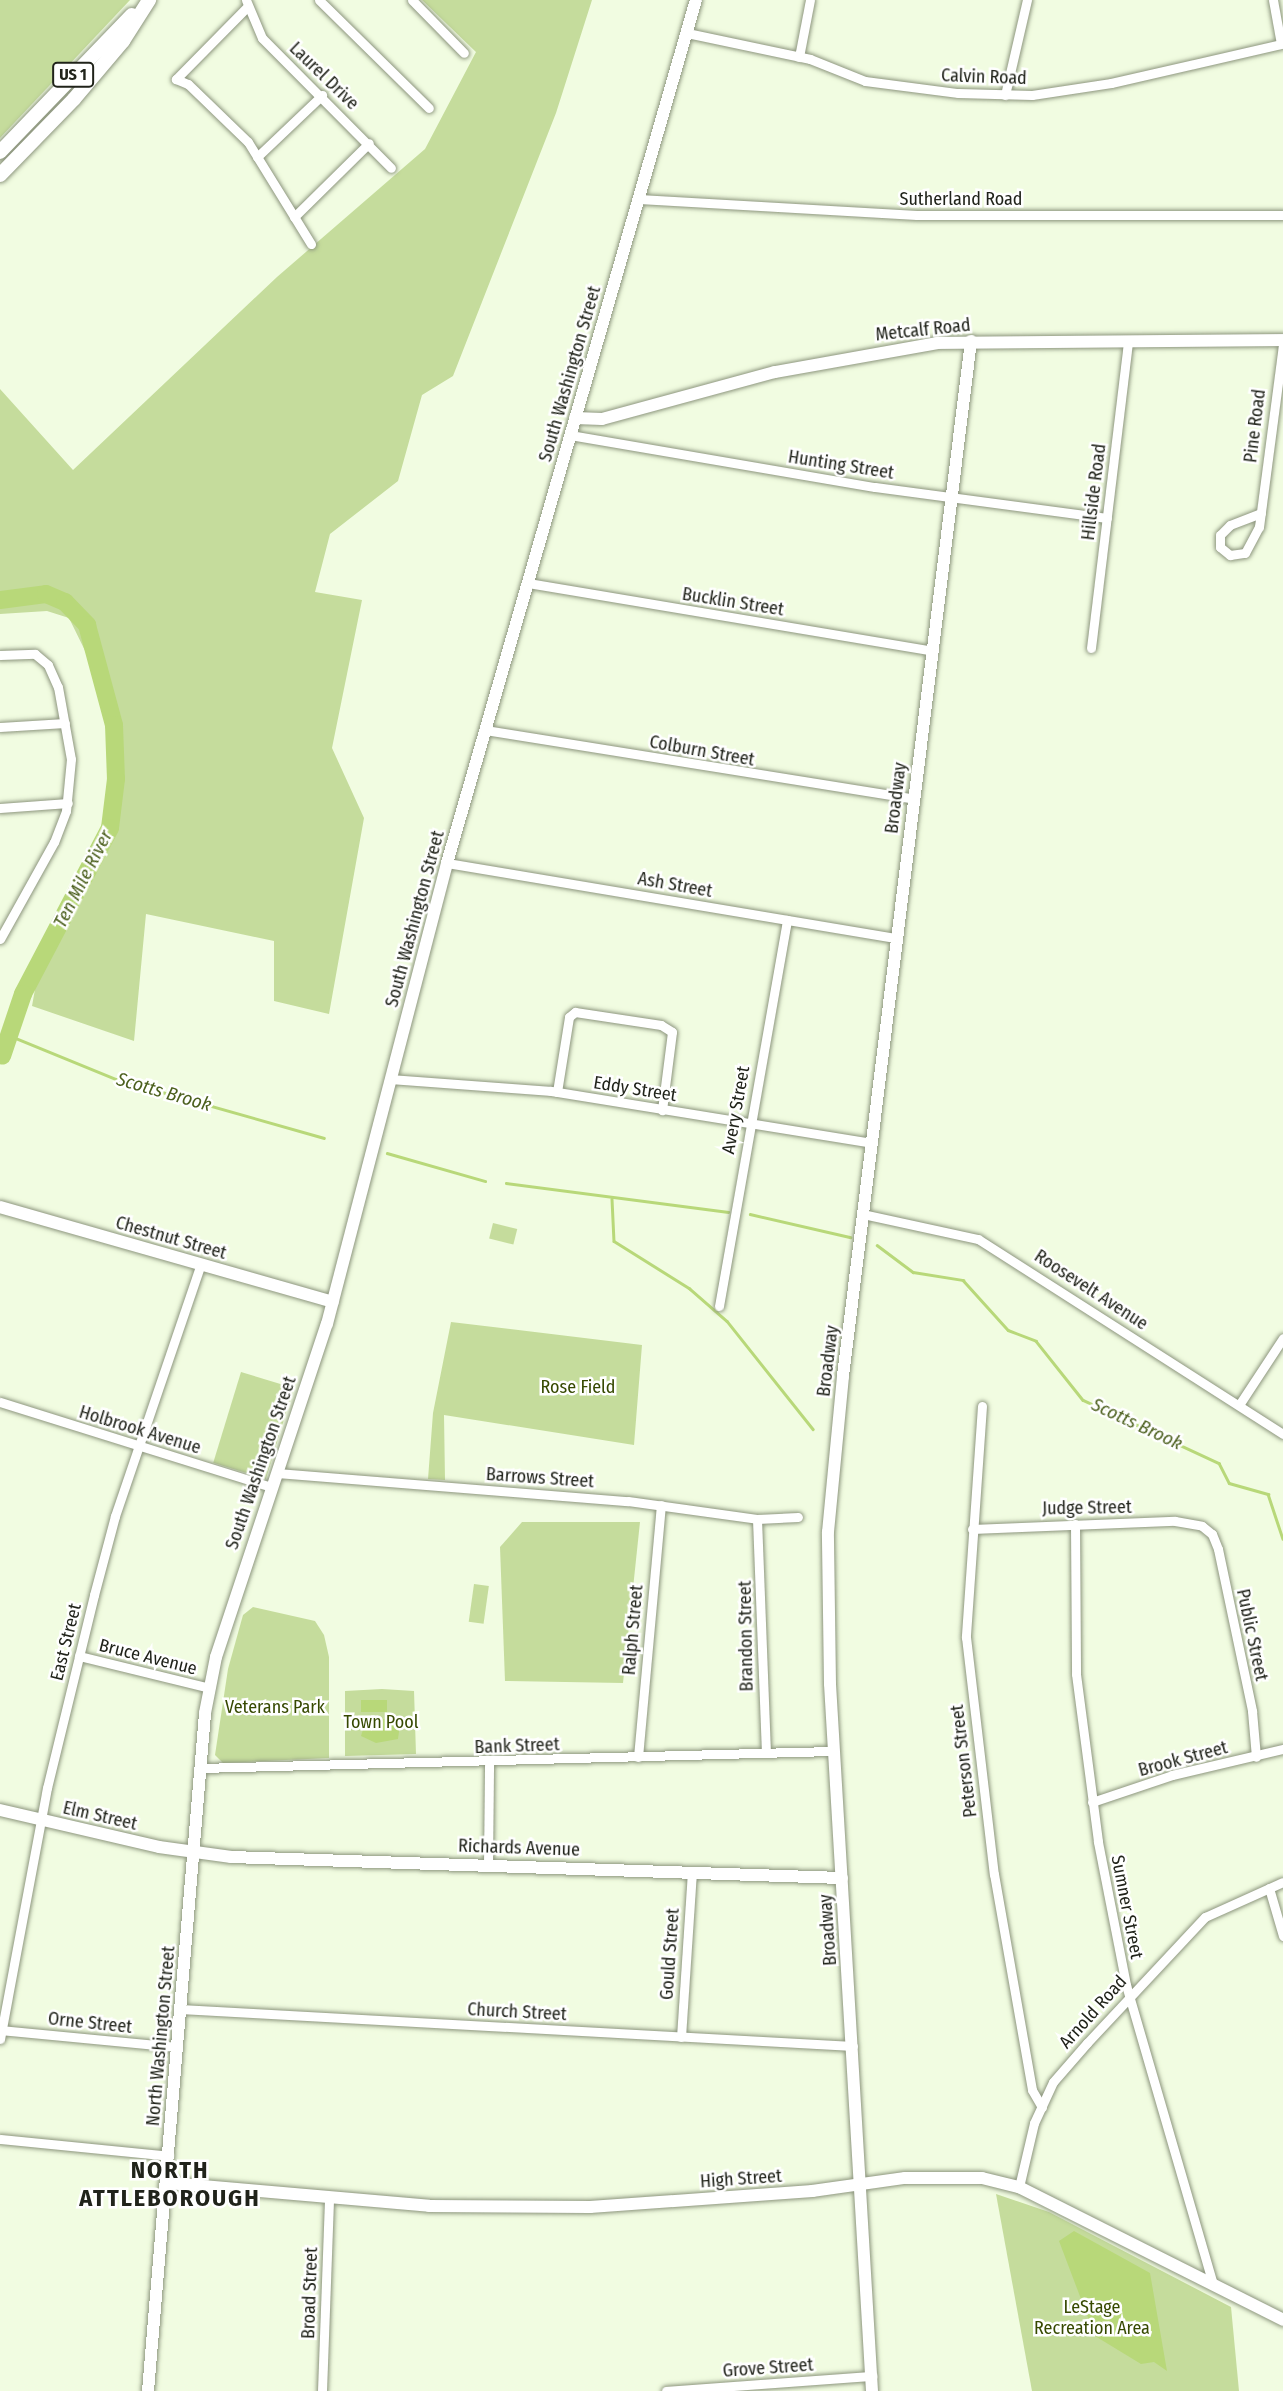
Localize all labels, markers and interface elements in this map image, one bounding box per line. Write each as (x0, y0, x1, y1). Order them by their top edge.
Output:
street label: Laurel Drive (285, 38, 363, 114)
road number: US 1 (52, 62, 94, 88)
street label: Calvin Road (941, 65, 1027, 89)
street label: Sutherland Road (899, 188, 1023, 210)
street label: South Washington Street (535, 284, 605, 464)
street label: Metcalf Road (874, 314, 972, 346)
street label: Pine Road (1240, 388, 1270, 464)
street label: Hillside Road (1077, 442, 1111, 542)
street label: Hunting Street (787, 446, 895, 484)
street label: Bucklin Street (681, 583, 785, 621)
street label: Colburn Street (648, 731, 756, 771)
street label: Broadway (881, 761, 911, 835)
water label: Ten Mile River (49, 826, 117, 932)
street label: South Washington Street (381, 828, 449, 1010)
street label: Ash Street (636, 868, 714, 902)
street label: Avery Street (718, 1064, 754, 1156)
water label: Scotts Brook (114, 1068, 214, 1116)
street label: Eddy Street (592, 1072, 678, 1106)
street label: Chestnut Street (113, 1212, 229, 1264)
street label: Roosevelt Avenue (1030, 1245, 1152, 1335)
street label: Broadway (813, 1324, 843, 1398)
street label: South Washington Street (221, 1374, 301, 1552)
park label: Rose Field (541, 1376, 615, 1398)
water label: Scotts Brook (1088, 1393, 1186, 1455)
street label: Holbrook Avenue (77, 1401, 203, 1459)
street label: Barrows Street (485, 1463, 595, 1493)
street label: Judge Street (1042, 1496, 1132, 1520)
street label: Brandon Street (734, 1580, 758, 1692)
street label: Ralph Street (618, 1584, 648, 1676)
street label: Public Street (1232, 1587, 1272, 1683)
street label: East Street (46, 1601, 86, 1683)
street label: Bruce Avenue (97, 1634, 199, 1680)
park label: Veterans Park (225, 1696, 325, 1718)
street label: Peterson Street (946, 1703, 982, 1819)
park label: Town Pool (344, 1711, 418, 1733)
street label: Bank Street (474, 1734, 560, 1758)
street label: Brook Street (1136, 1737, 1230, 1781)
street label: Elm Street (61, 1797, 139, 1835)
street label: Richards Avenue (458, 1835, 580, 1861)
street label: Sumner Street (1106, 1853, 1148, 1961)
street label: Broadway (815, 1894, 841, 1966)
street label: Gould Street (656, 1907, 684, 2001)
street label: North Washington Street (142, 1945, 180, 2127)
street label: Arnold Road (1055, 1971, 1131, 2053)
street label: Church Street (467, 1999, 567, 2025)
street label: Orne Street (47, 2008, 133, 2038)
district label: NORTH ATTLEBOROUGH (81, 2157, 259, 2213)
street label: High Street (699, 2165, 783, 2193)
street label: Broad Street (298, 2247, 322, 2339)
park label: LeStage Recreation Area (1034, 2297, 1150, 2340)
street label: Grove Street (722, 2354, 814, 2382)

